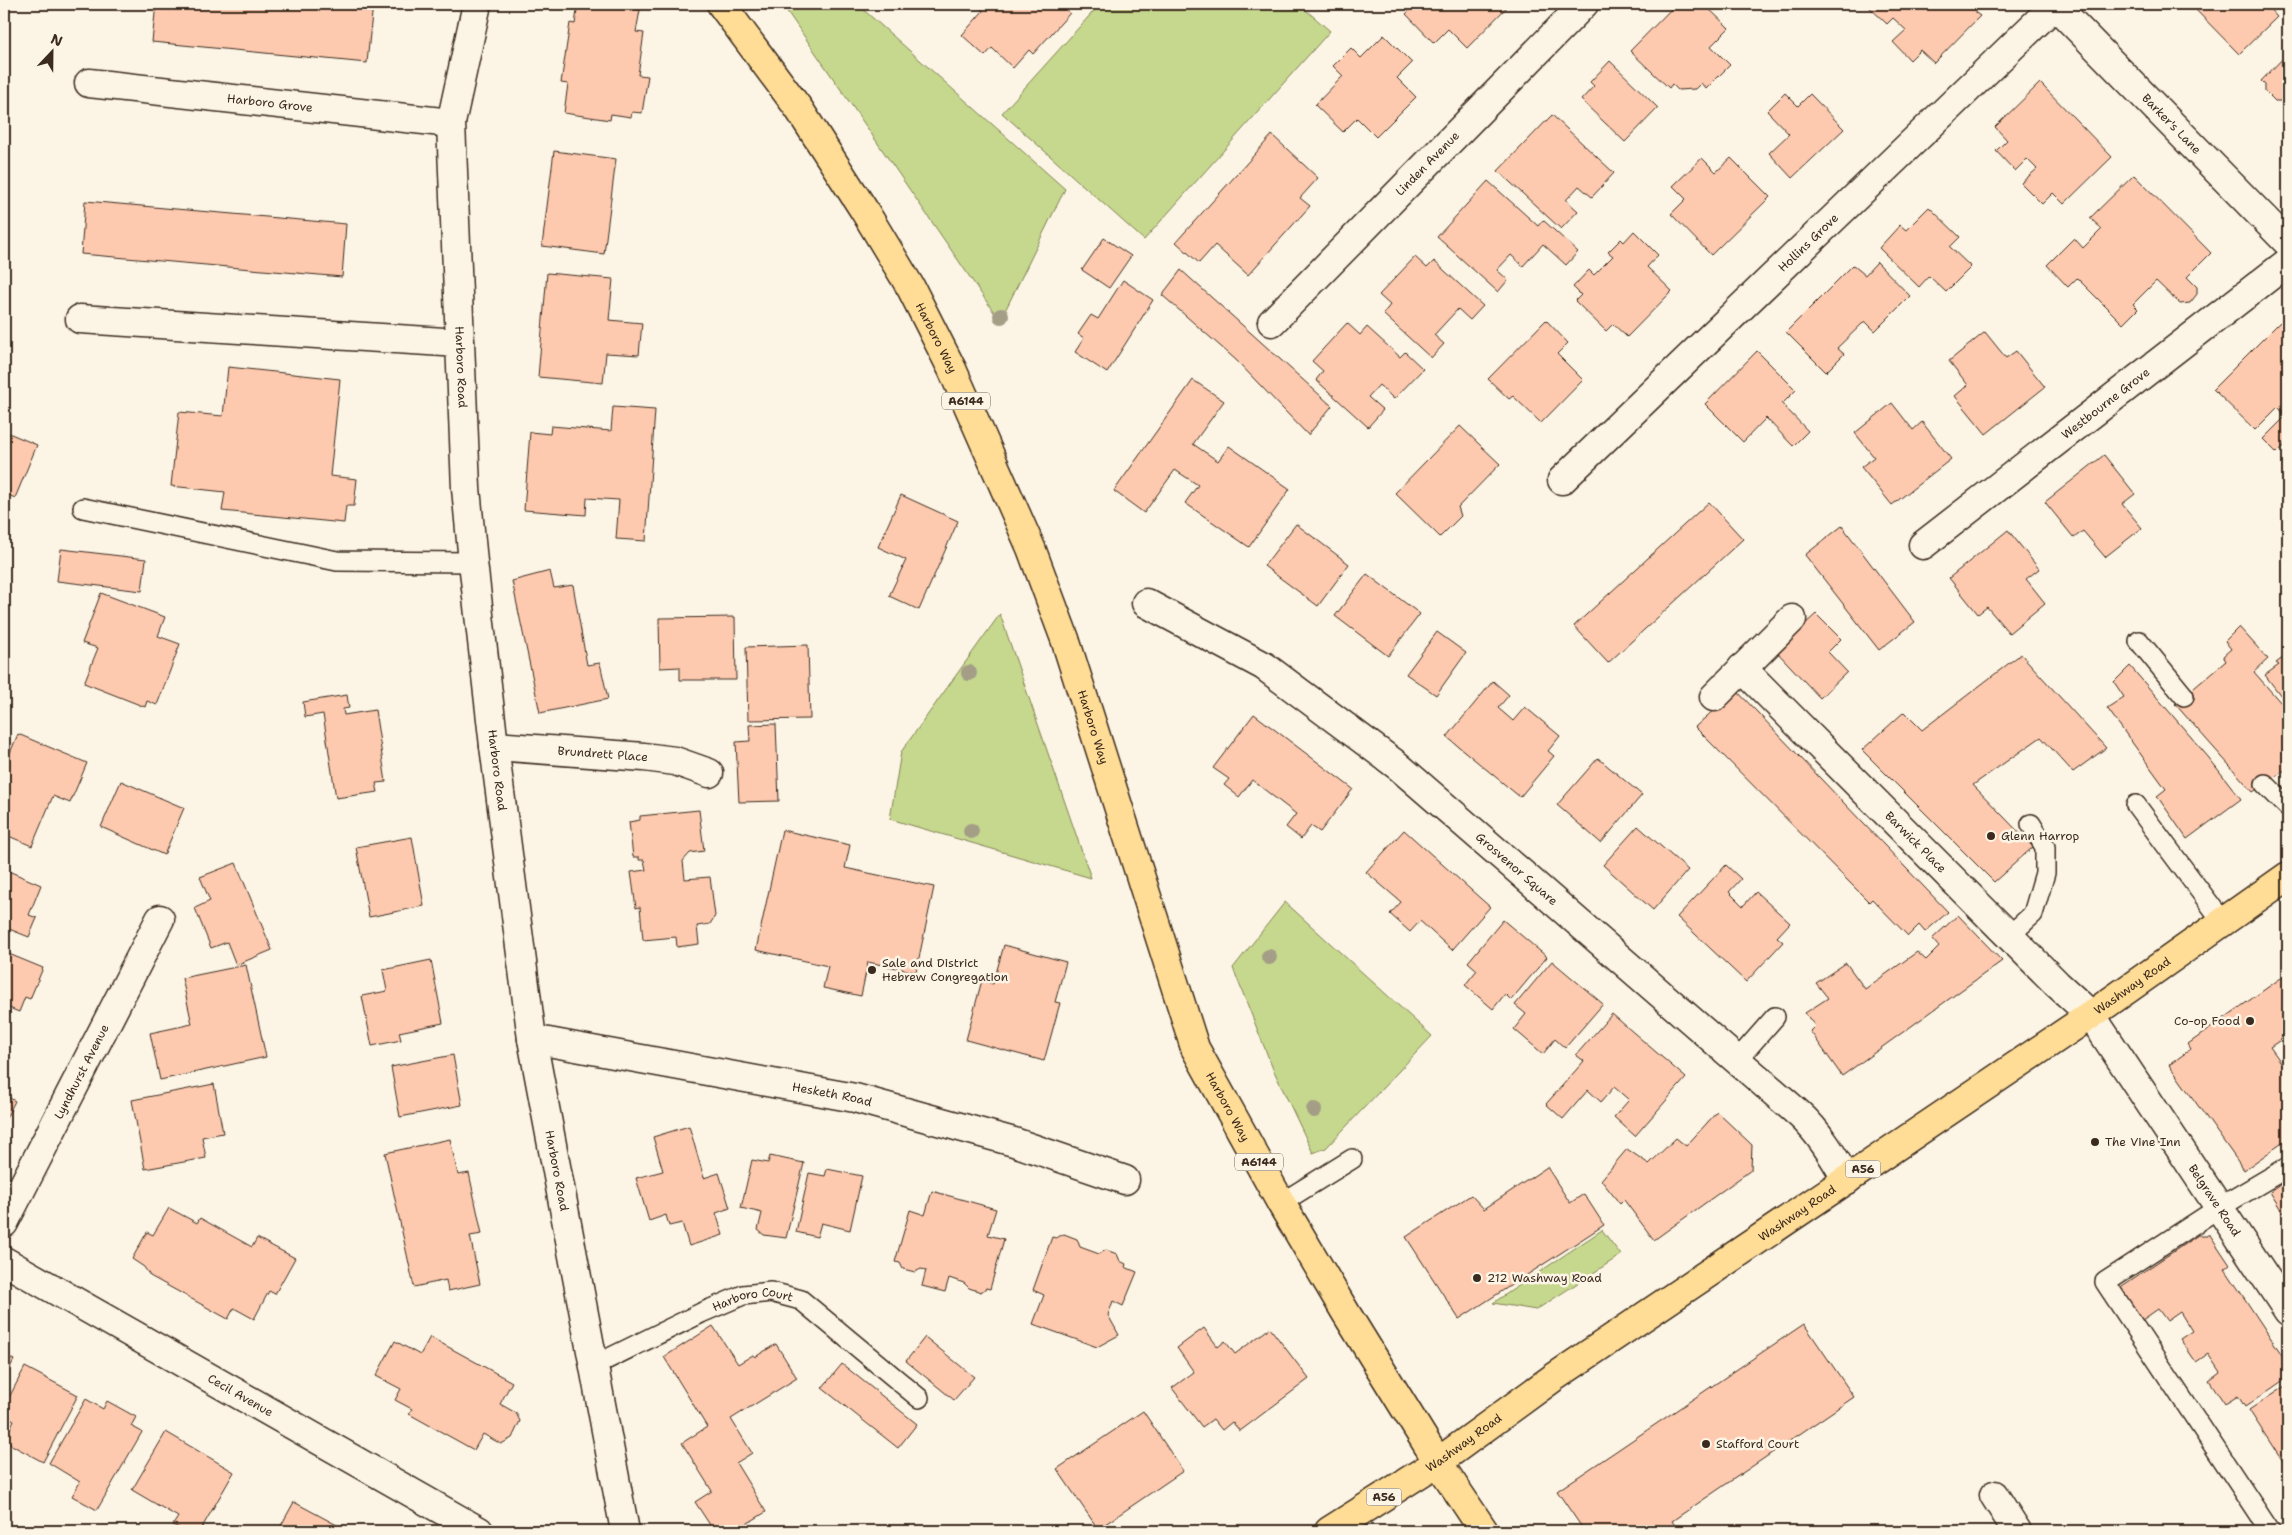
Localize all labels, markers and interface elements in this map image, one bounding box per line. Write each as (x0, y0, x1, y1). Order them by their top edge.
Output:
north arrow (28, 28, 78, 78)
text: N (48, 30, 65, 50)
street label: Harboro Grove (226, 90, 314, 116)
street label: Barker's Lane (2138, 90, 2205, 158)
street label: Linden Avenue (1392, 128, 1463, 199)
street label: Hollins Grove (1775, 210, 1842, 276)
street label: Harboro Way (912, 300, 961, 376)
street label: Harboro Road (451, 326, 471, 409)
street label: Westbourne Grove (2058, 364, 2153, 443)
road number: A6144 (942, 392, 990, 410)
street label: Harboro Way (1074, 688, 1112, 766)
street label: Harboro Road (484, 729, 510, 812)
street label: Brundrett Place (557, 743, 649, 765)
street label: Barwick Place (1881, 808, 1950, 877)
place label: Glenn Harrop (2001, 828, 2080, 844)
street label: Grosvenor Square (1472, 829, 1561, 909)
marker: Glenn Harrop (1985, 830, 1997, 842)
street label: Washway Road (2091, 953, 2174, 1018)
place label: Sale and District Hebrew Congregation (882, 955, 1008, 985)
marker: Sale and District Hebrew Congregation (866, 964, 878, 976)
place label: Co-op Food (2174, 1013, 2240, 1029)
marker: Co-op Food (2244, 1015, 2256, 1027)
street label: Lyndhurst Avenue (51, 1021, 113, 1122)
street label: Harboro Way (1202, 1069, 1253, 1145)
street label: Hesketh Road (791, 1079, 874, 1110)
street label: Harboro Road (541, 1129, 572, 1213)
place label: The Vine Inn (2105, 1134, 2181, 1150)
marker: The Vine Inn (2089, 1136, 2101, 1148)
road number: A6144 (1235, 1154, 1283, 1170)
road number: A56 (1846, 1160, 1880, 1178)
street label: Belgrave Road (2185, 1161, 2244, 1240)
street label: Washway Road (1755, 1181, 1839, 1245)
place label: 212 Washway Road (1487, 1270, 1602, 1286)
marker: 212 Washway Road (1471, 1272, 1483, 1284)
street label: Harboro Court (710, 1284, 795, 1315)
street label: Cecil Avenue (205, 1370, 276, 1420)
street label: Washway Road (1423, 1410, 1505, 1476)
place label: Stafford Court (1716, 1436, 1799, 1452)
marker: Stafford Court (1700, 1438, 1712, 1450)
road number: A56 (1366, 1488, 1402, 1505)

